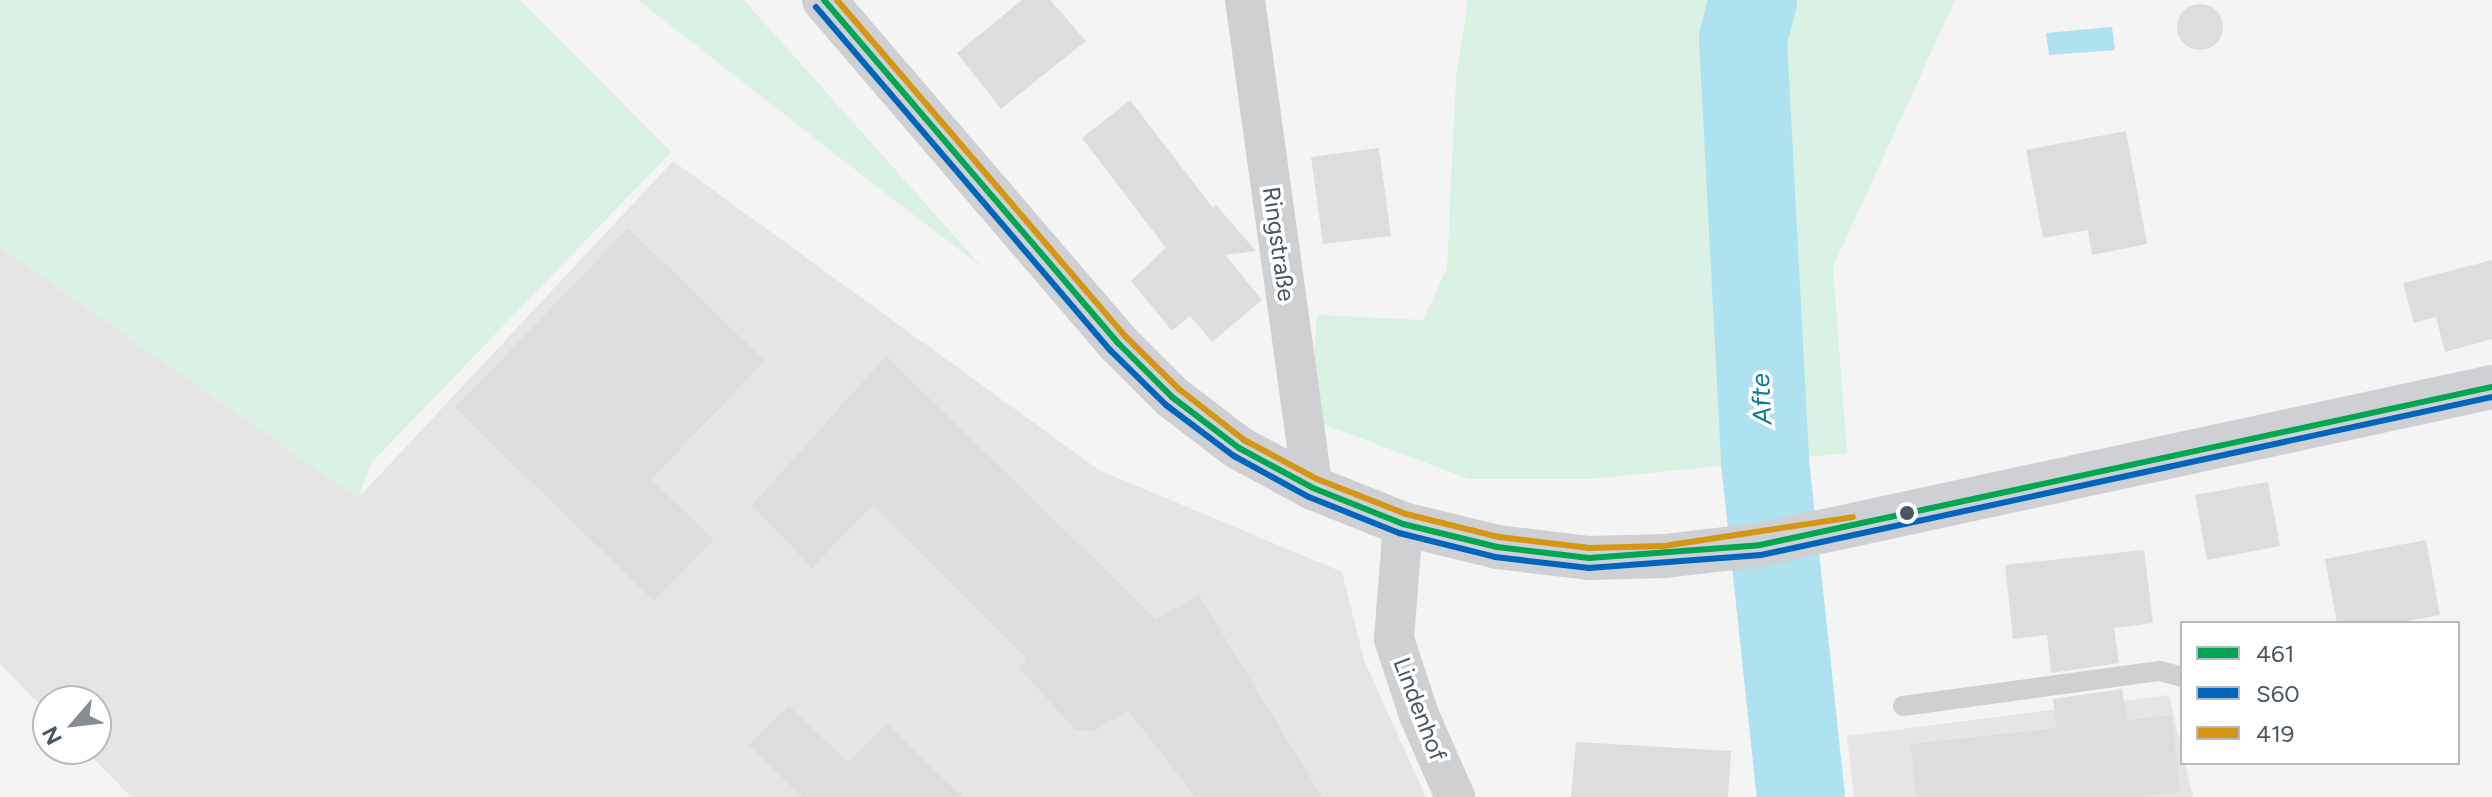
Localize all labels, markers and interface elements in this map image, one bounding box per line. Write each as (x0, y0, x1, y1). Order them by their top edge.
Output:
street label: Ringstraße (1257, 185, 1301, 303)
water label: Afte (1745, 372, 1779, 426)
unlabelled marker (1899, 505, 1915, 521)
legend (2180, 621, 2460, 765)
text: 461 (2256, 639, 2294, 668)
street label: Lindenhof (1387, 653, 1453, 765)
text: S60 (2256, 679, 2300, 708)
north arrow (32, 685, 112, 765)
text: 419 (2256, 719, 2294, 748)
text: N (36, 722, 68, 749)

